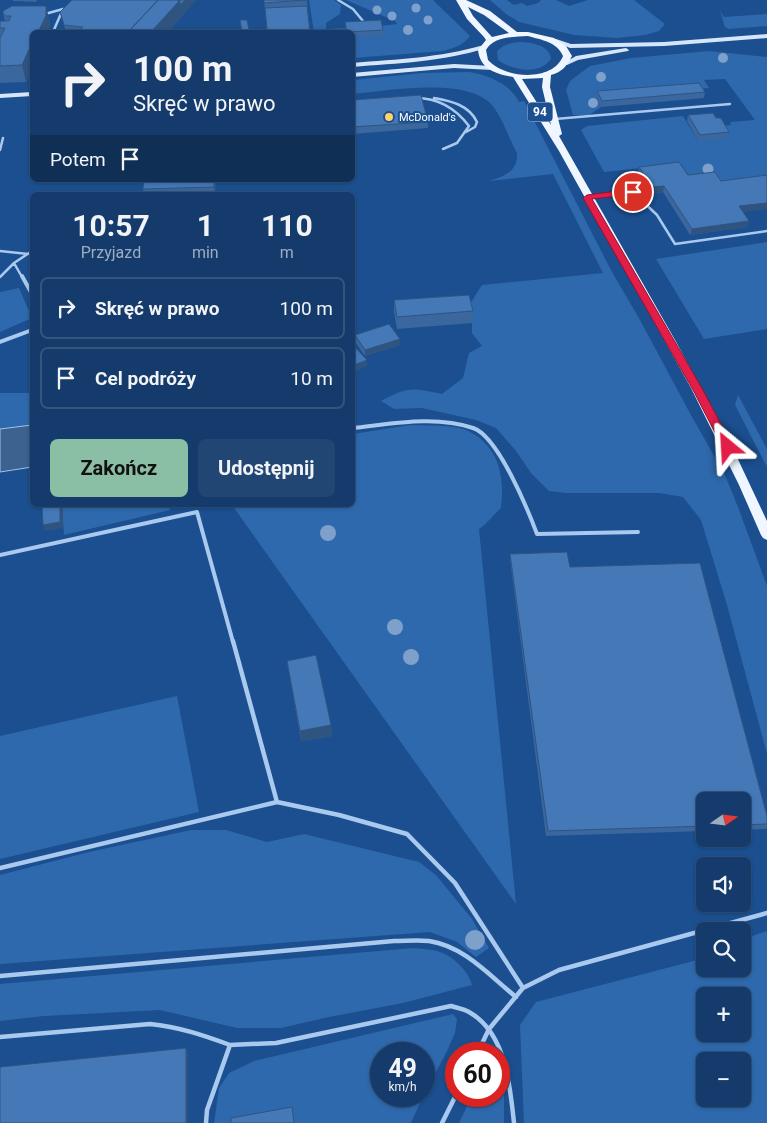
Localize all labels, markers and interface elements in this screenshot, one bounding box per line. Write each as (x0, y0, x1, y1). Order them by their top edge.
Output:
text: 100 m (133, 49, 232, 90)
icon: right (50, 50, 115, 115)
text: Skręć w prawo (133, 91, 276, 116)
road number: 94 (528, 102, 552, 121)
marker: McDonald's (383, 111, 395, 123)
place label: McDonald's (399, 111, 456, 124)
icon: arrive (116, 145, 144, 173)
text: Potem (50, 148, 106, 171)
pin (612, 171, 654, 213)
icon: arrive (619, 178, 647, 206)
text: 10:57 (72, 208, 150, 243)
text: 1 (197, 208, 214, 243)
text: 110 (261, 208, 313, 243)
text: Przyjazd (81, 243, 141, 262)
text: min (192, 243, 219, 262)
text: m (280, 243, 294, 262)
icon: right (52, 294, 80, 322)
text: Skręć w prawo (95, 297, 219, 320)
text: 100 m (280, 297, 333, 320)
icon: arrive (52, 364, 80, 392)
text: Cel podróży (95, 367, 196, 390)
text: 10 m (290, 367, 333, 390)
position arrow (701, 420, 753, 472)
button: Zakończ (50, 439, 188, 497)
button: Udostępnij (198, 439, 335, 497)
north arrow (696, 792, 751, 848)
map controls (696, 792, 751, 1107)
button: sound (696, 857, 751, 912)
button: search (696, 922, 751, 977)
button: + (696, 987, 751, 1042)
speed limit sign: 60 (445, 1042, 510, 1107)
button: − (696, 1052, 751, 1107)
text: 49 (388, 1054, 417, 1083)
text: km/h (388, 1080, 417, 1094)

